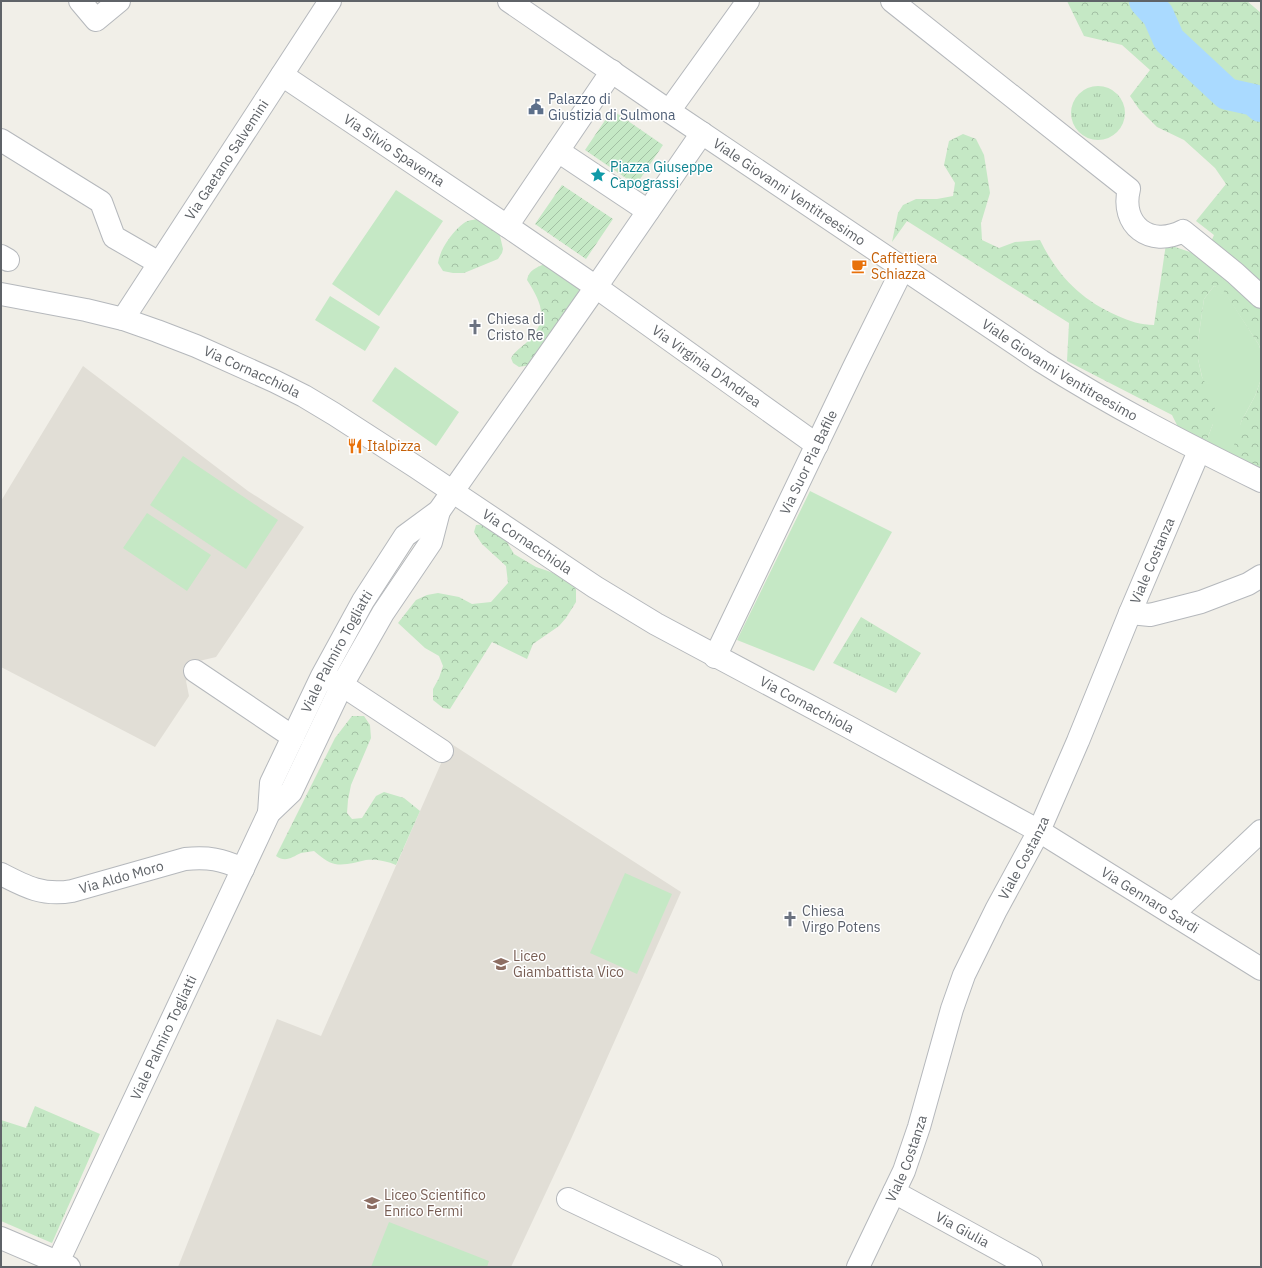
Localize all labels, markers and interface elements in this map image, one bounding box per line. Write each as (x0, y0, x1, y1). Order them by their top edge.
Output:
place label: Palazzo di Giustizia di Sulmona (548, 90, 676, 124)
street label: Via Gaetano Salvemini (181, 96, 272, 223)
public building icon: Palazzo di Giustizia di Sulmona (527, 98, 545, 116)
street label: Via Silvio Spaventa (340, 110, 449, 191)
street label: Viale Giovanni Ventitreesimo (709, 134, 869, 250)
place label: Piazza Giuseppe Capograssi (610, 158, 713, 192)
place icon: Piazza Giuseppe Capograssi (589, 166, 607, 184)
place label: Caffettiera Schiazza (871, 249, 938, 283)
cafe icon: Caffettiera Schiazza (850, 257, 868, 275)
place label: Chiesa di Cristo Re (487, 310, 544, 344)
street label: Viale Giovanni Ventitreesimo (978, 315, 1141, 425)
church icon: Chiesa di Cristo Re (466, 318, 484, 336)
street label: Via Virginia D'Andrea (648, 321, 765, 411)
street label: Via Cornacchiola (201, 342, 304, 402)
street label: Via Suor Pia Bafile (776, 407, 841, 518)
restaurant icon: Italpizza (346, 437, 364, 455)
place label: Italpizza (367, 437, 421, 455)
street label: Via Cornacchiola (479, 505, 576, 578)
street label: Viale Costanza (1126, 514, 1179, 607)
street label: Viale Palmiro Togliatti (297, 587, 377, 716)
street label: Via Cornacchiola (757, 672, 858, 737)
street label: Viale Costanza (994, 813, 1053, 903)
street label: Via Aldo Moro (77, 856, 166, 898)
street label: Via Gennaro Sardi (1098, 863, 1202, 937)
place label: Chiesa Virgo Potens (802, 902, 881, 936)
church icon: Chiesa Virgo Potens (781, 910, 799, 928)
place label: Liceo Giambattista Vico (513, 947, 624, 981)
school or university icon: Liceo Giambattista Vico (492, 955, 510, 973)
street label: Viale Palmiro Togliatti (126, 972, 201, 1103)
street label: Viale Costanza (881, 1112, 931, 1205)
place label: Liceo Scientifico Enrico Fermi (384, 1186, 486, 1220)
school or university icon: Liceo Scientifico Enrico Fermi (363, 1194, 381, 1212)
street label: Via Giulia (932, 1207, 993, 1252)

